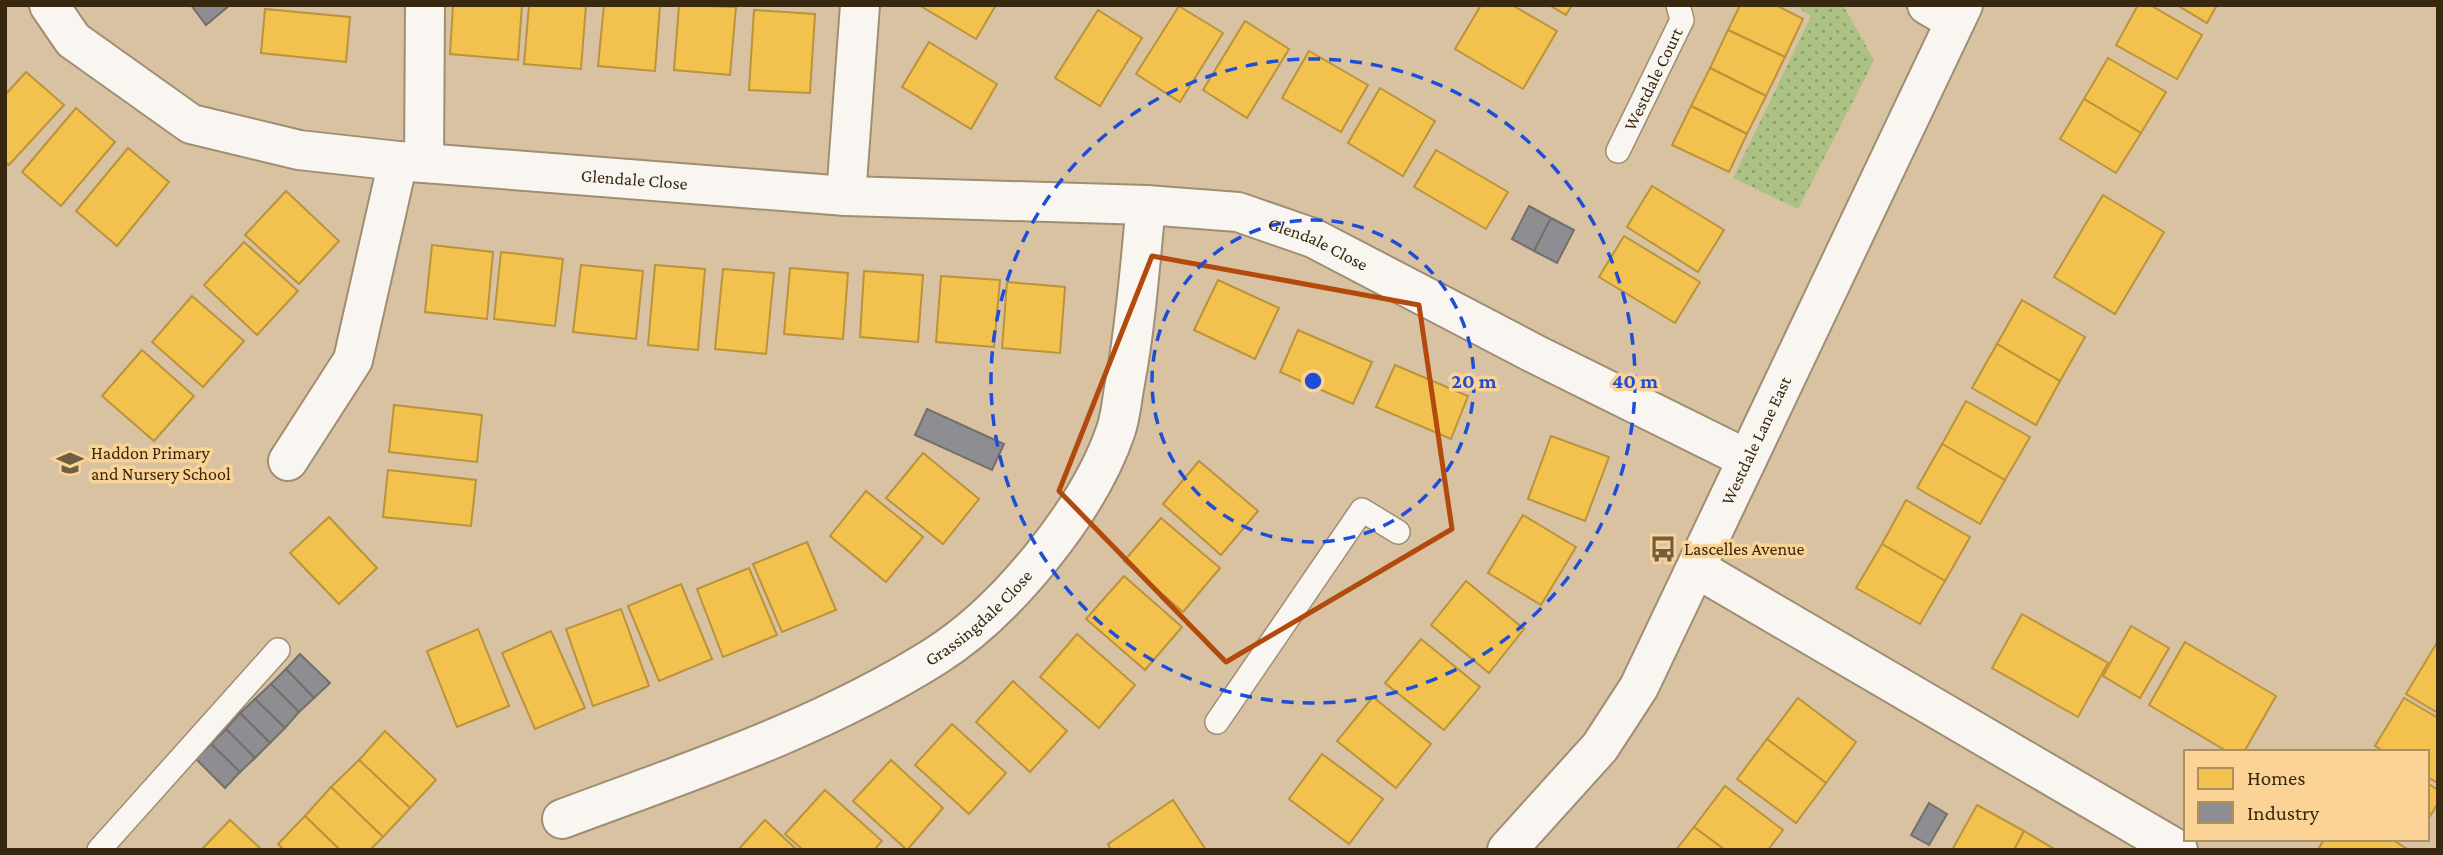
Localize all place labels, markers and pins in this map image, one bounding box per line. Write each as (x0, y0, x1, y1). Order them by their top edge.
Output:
centre of rings (1301, 369, 1325, 393)
place label: Haddon Primary and Nursery School (91, 443, 231, 484)
school or university icon: Haddon Primary and Nursery School (55, 448, 85, 478)
bus stop icon: Lascelles Avenue (1648, 534, 1678, 564)
place label: Lascelles Avenue (1684, 539, 1805, 559)

